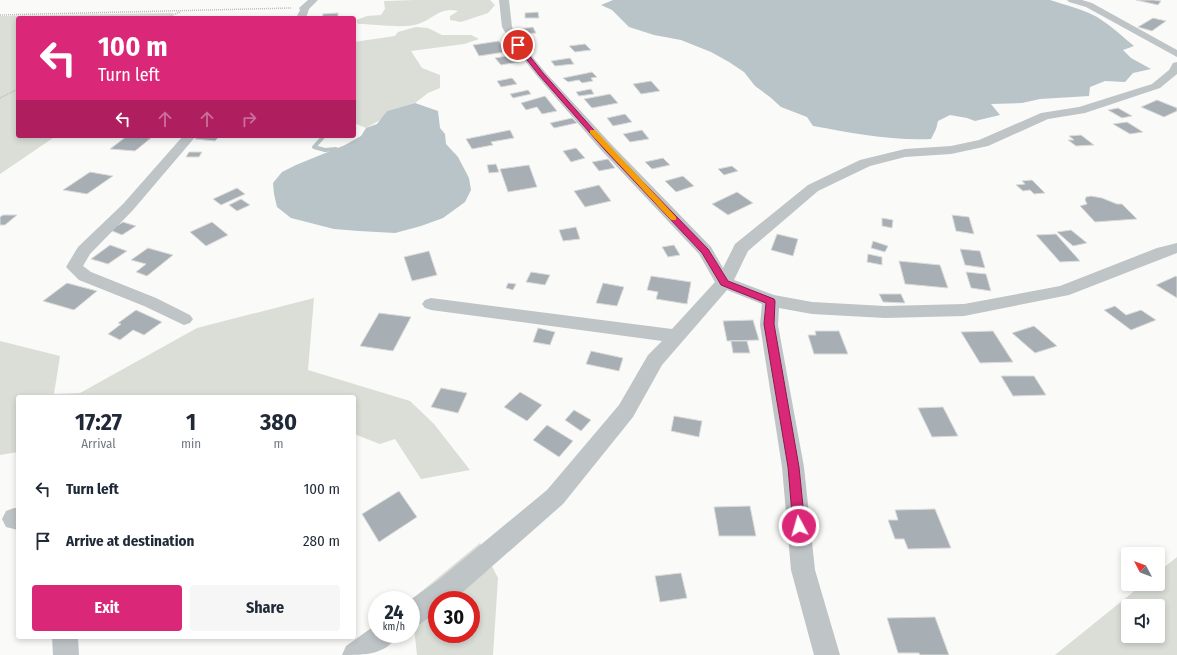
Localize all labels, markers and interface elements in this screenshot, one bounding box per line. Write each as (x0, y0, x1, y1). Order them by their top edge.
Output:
pin (501, 28, 535, 62)
text: 100 m (98, 30, 168, 63)
icon: left (32, 32, 84, 84)
icon: arrive (507, 34, 529, 56)
text: Turn left (98, 64, 160, 86)
icon: left (112, 108, 134, 130)
icon: ahead (154, 108, 176, 130)
icon: ahead (196, 108, 218, 130)
icon: right (238, 108, 260, 130)
text: 17:27 (75, 408, 122, 436)
text: 1 (186, 408, 196, 436)
text: 380 (260, 408, 297, 436)
text: Arrival (81, 436, 116, 451)
text: min (181, 436, 201, 451)
text: m (274, 436, 284, 451)
icon: left (32, 478, 54, 500)
text: Turn left (66, 480, 119, 498)
text: 100 m (303, 480, 340, 498)
position arrow (778, 505, 820, 547)
icon: arrive (32, 530, 54, 552)
text: Arrive at destination (66, 532, 194, 550)
text: 280 m (303, 532, 340, 550)
north arrow (1121, 547, 1165, 591)
map controls (1121, 547, 1165, 643)
button: Exit (32, 585, 182, 631)
button: Share (190, 585, 340, 631)
speed limit sign: 30 (428, 591, 480, 643)
button: sound (1121, 599, 1165, 643)
text: 24 (384, 600, 404, 624)
text: km/h (383, 621, 405, 633)

